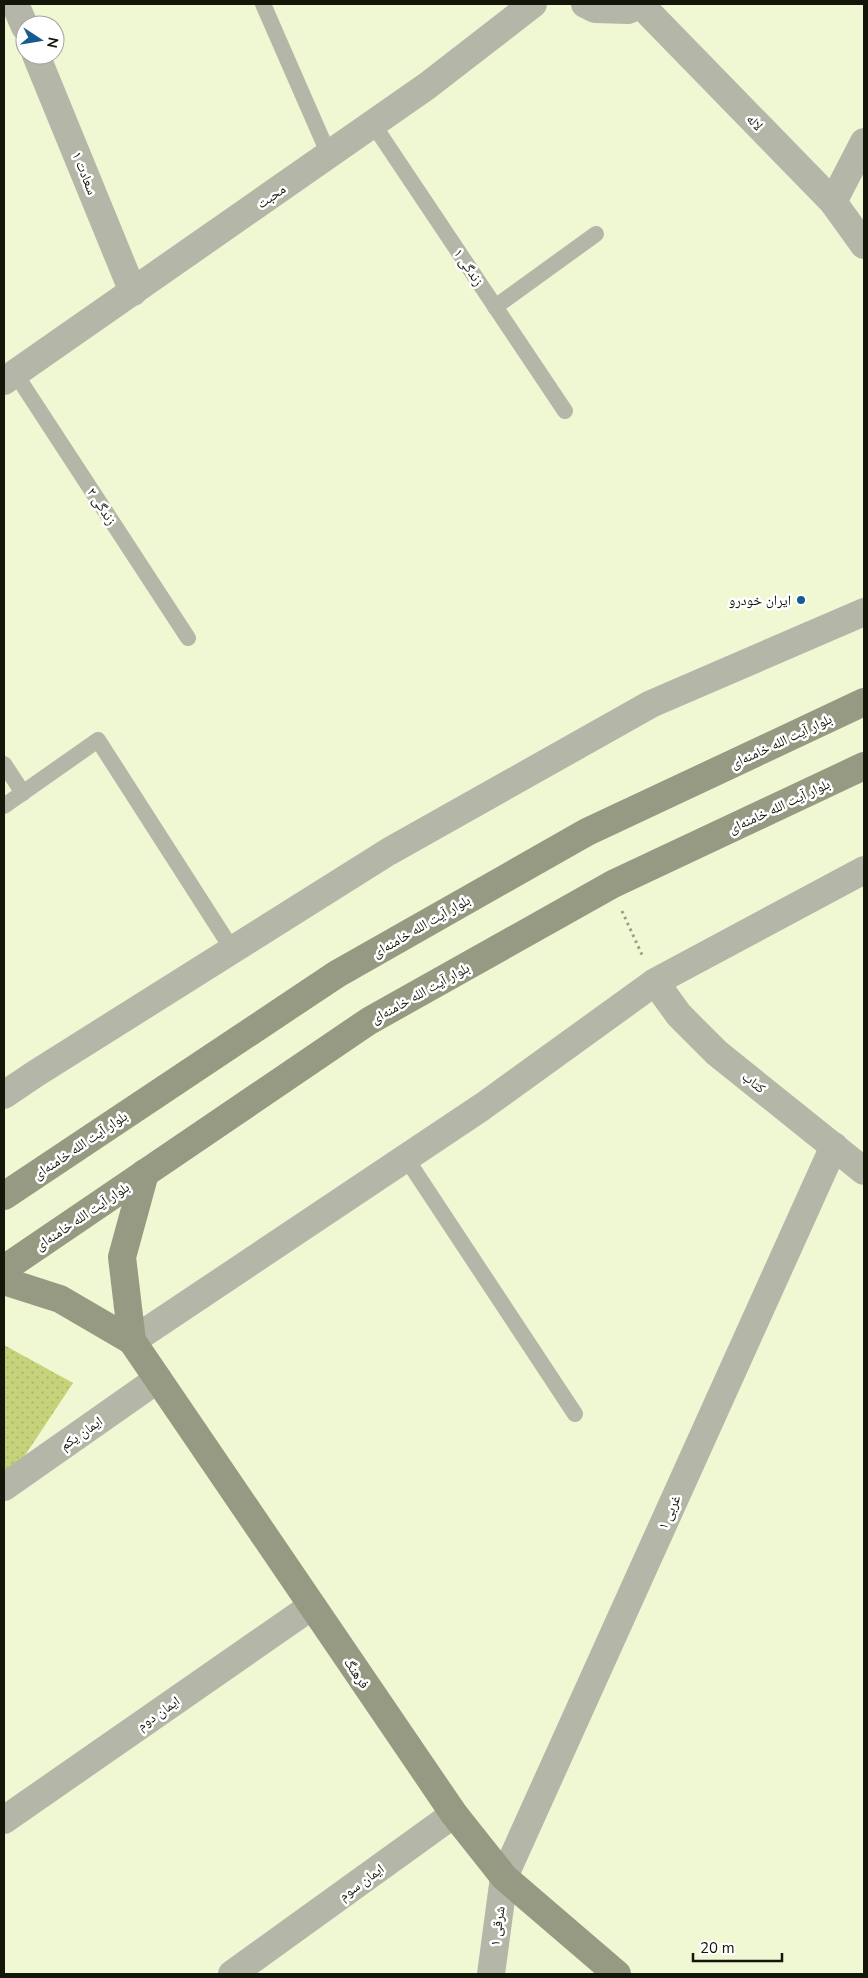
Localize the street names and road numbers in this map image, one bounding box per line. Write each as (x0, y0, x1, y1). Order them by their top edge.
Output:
street label: لاله (742, 110, 767, 135)
street label: سعادت ۱ (67, 149, 102, 198)
street label: محبت (253, 180, 290, 213)
street label: زندگی ۱ (449, 245, 488, 290)
street label: زندگی ۲ (82, 484, 121, 529)
street label: بلوار آیت الله خامنه‌ای (727, 709, 835, 773)
street label: بلوار آیت‌ الله خامنه‌ای (725, 774, 833, 838)
street label: بلوار آیت الله خامنه‌ای (369, 891, 474, 962)
street label: بلوار آیت‌ الله خامنه‌ای (367, 958, 473, 1028)
street label: کتاب (738, 1067, 770, 1098)
street label: بلوار آیت الله خامنه‌ای (29, 1107, 131, 1184)
street label: بلوار آیت‌ الله خامنه‌ای (31, 1178, 133, 1255)
street label: ایمان یکم (56, 1412, 106, 1455)
street label: غربی ۱ (653, 1492, 685, 1533)
street label: فرهنگ (339, 1654, 374, 1693)
street label: ایمان دوم (133, 1692, 184, 1735)
street label: ایمان سوم (335, 1859, 388, 1905)
street label: شرقی ۱ (485, 1905, 510, 1947)

